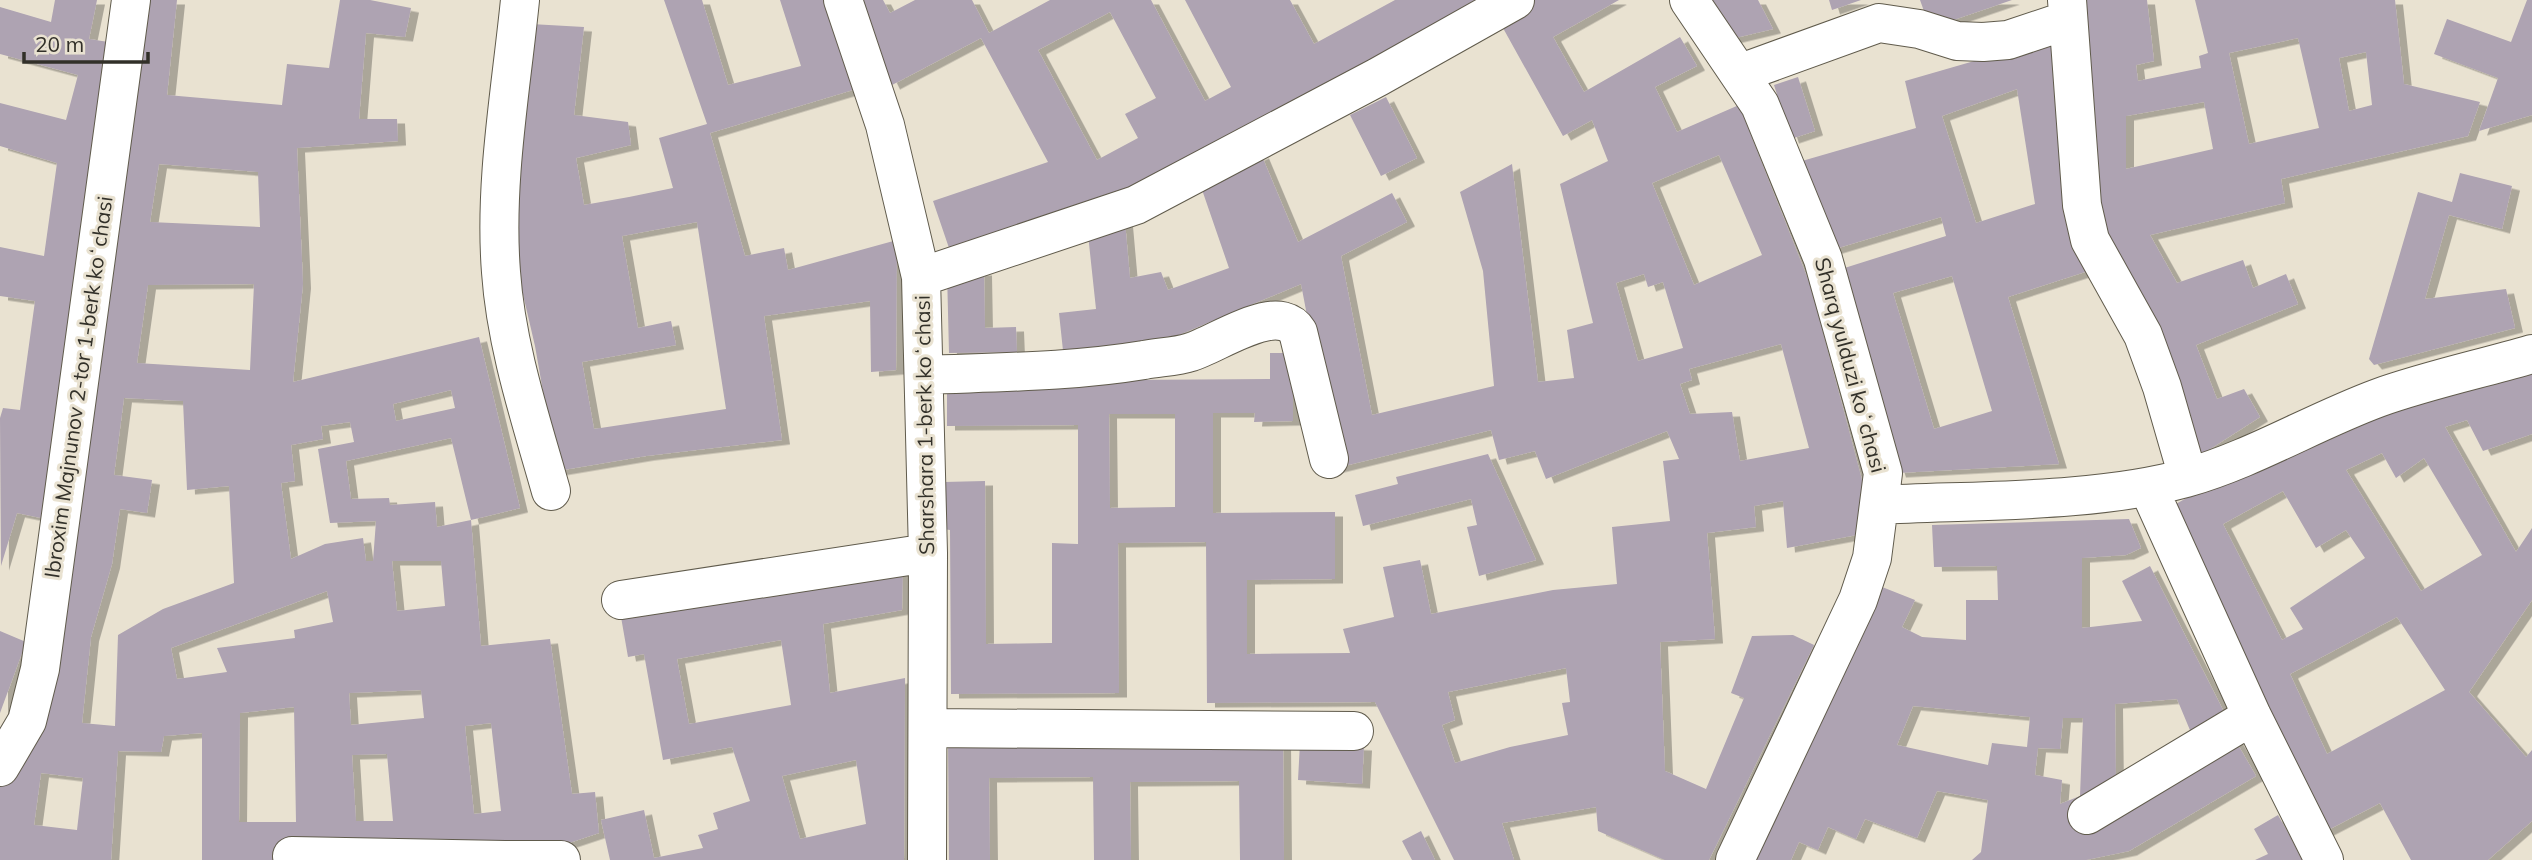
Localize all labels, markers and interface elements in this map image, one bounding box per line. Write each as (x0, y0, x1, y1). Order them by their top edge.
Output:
scale bar (24, 21, 149, 65)
text: 20 m (35, 31, 84, 57)
street label: Ibroxim Majnunov 2-tor 1-berk koʻchasi (38, 194, 118, 580)
street label: Sharq yulduzi koʻchasi (1810, 255, 1892, 475)
street label: Sharshara 1-berk koʻchasi (909, 295, 939, 555)

